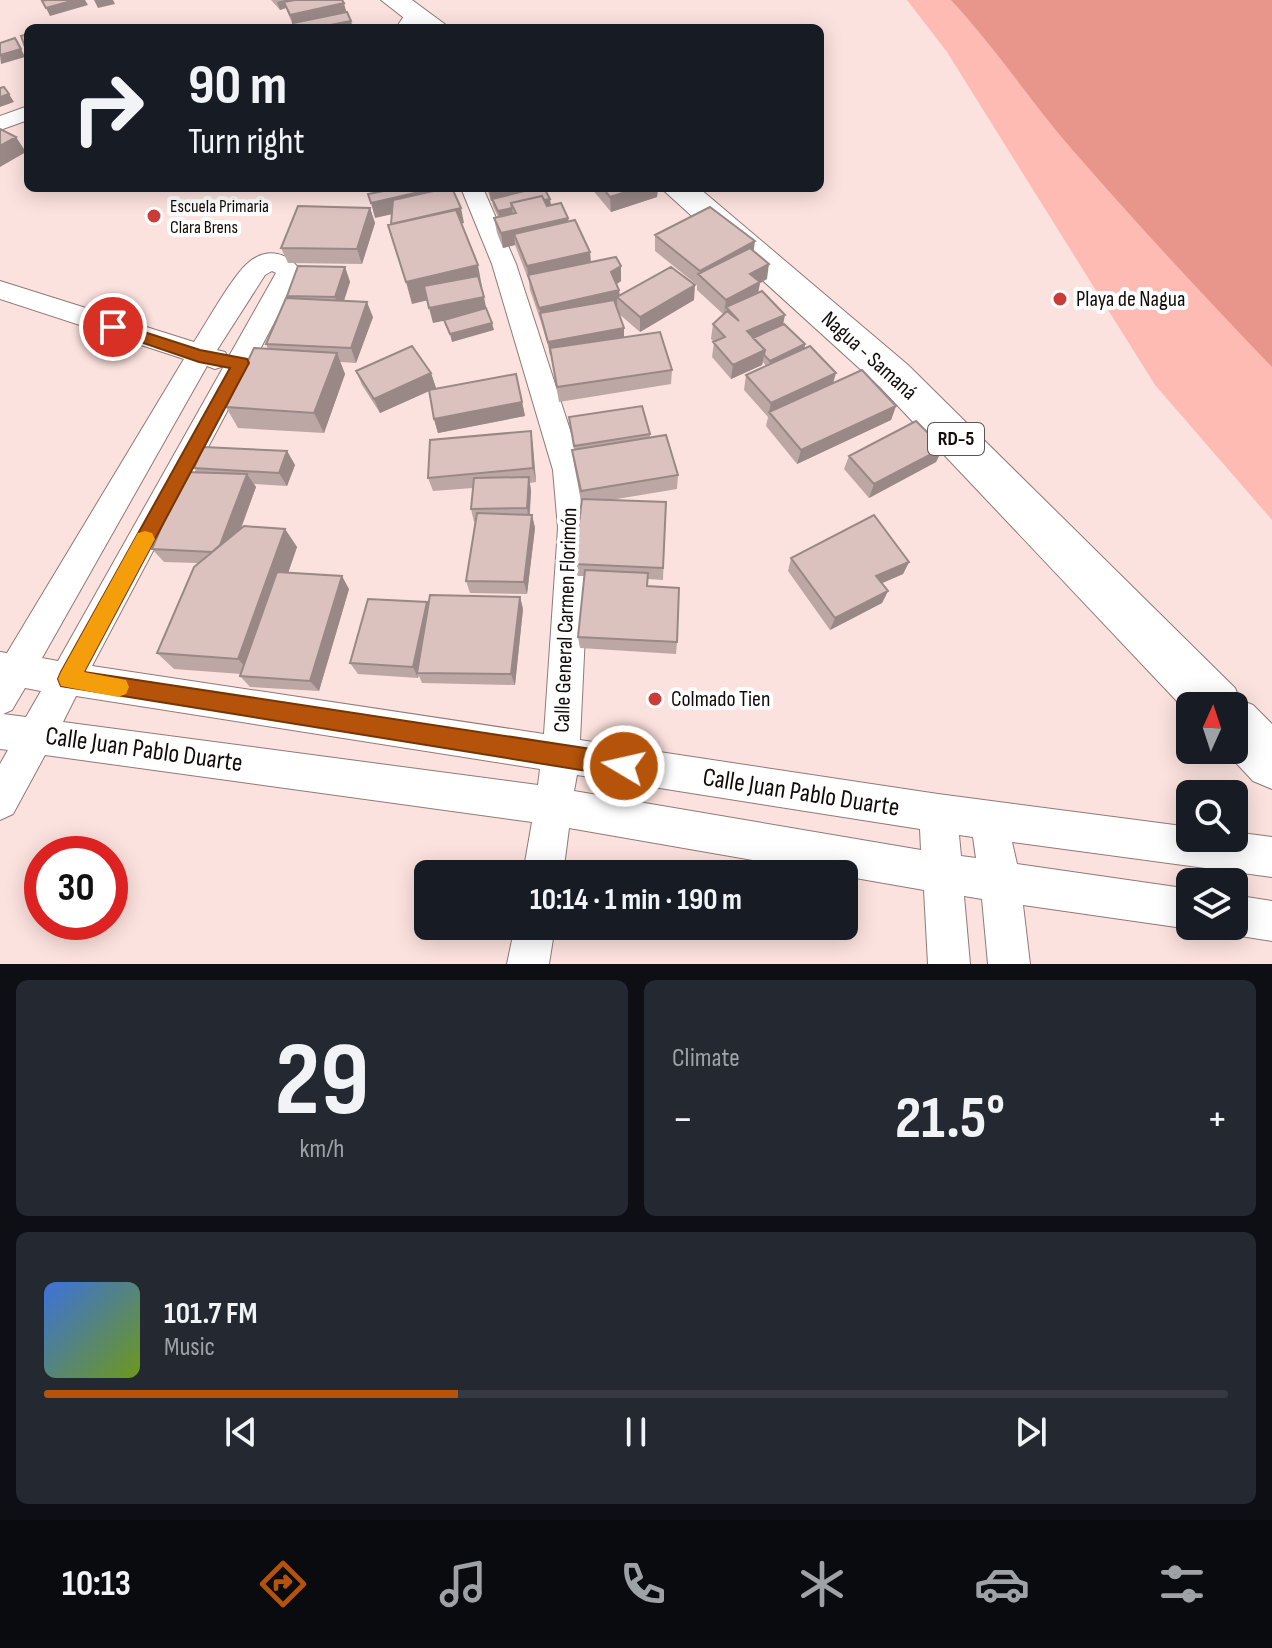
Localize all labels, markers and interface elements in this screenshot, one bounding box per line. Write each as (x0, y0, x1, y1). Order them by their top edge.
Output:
text: 90 m (188, 53, 287, 120)
icon: right (56, 56, 160, 160)
text: Turn right (188, 121, 305, 164)
place label: Escuela Primaria Clara Brens (170, 196, 269, 238)
marker: Escuela Primaria Clara Brens (145, 207, 163, 225)
place label: Playa de Nagua (1076, 286, 1185, 313)
marker: Playa de Nagua (1051, 290, 1069, 308)
pin (79, 293, 147, 361)
icon: arrive (91, 305, 135, 349)
street label: Nagua - Samaná (816, 306, 922, 406)
road number: RD-5 (928, 423, 984, 455)
street label: Calle General Carmen Florimón (549, 507, 583, 733)
place label: Colmado Tien (671, 686, 770, 713)
marker: Colmado Tien (646, 690, 664, 708)
north arrow (1176, 692, 1248, 764)
map controls (1176, 692, 1248, 940)
street label: Calle Juan Pablo Duarte (43, 721, 245, 779)
position arrow (582, 724, 666, 808)
street label: Calle Juan Pablo Duarte (700, 762, 902, 824)
button: search (1176, 780, 1248, 852)
speed limit sign: 30 (24, 836, 128, 940)
button: layers (1176, 868, 1248, 940)
text: 10:14 · 1 min · 190 m (530, 882, 742, 918)
text: 29 (275, 1019, 369, 1144)
text: Climate (672, 1043, 740, 1074)
text: 21.5° (895, 1083, 1005, 1155)
text: − (672, 1093, 694, 1146)
text: + (1206, 1093, 1228, 1146)
text: km/h (300, 1134, 344, 1165)
text: 101.7 FM (164, 1296, 258, 1332)
text: Music (164, 1332, 215, 1363)
icon: previous (219, 1410, 263, 1454)
icon: pause (614, 1410, 658, 1454)
icon: next (1009, 1410, 1053, 1454)
icon: directions (255, 1556, 311, 1612)
icon: music (435, 1556, 491, 1612)
icon: phone (615, 1556, 671, 1612)
icon: climate (794, 1556, 850, 1612)
icon: car (974, 1556, 1030, 1612)
icon: filters (1154, 1556, 1210, 1612)
text: 10:13 (62, 1563, 131, 1606)

